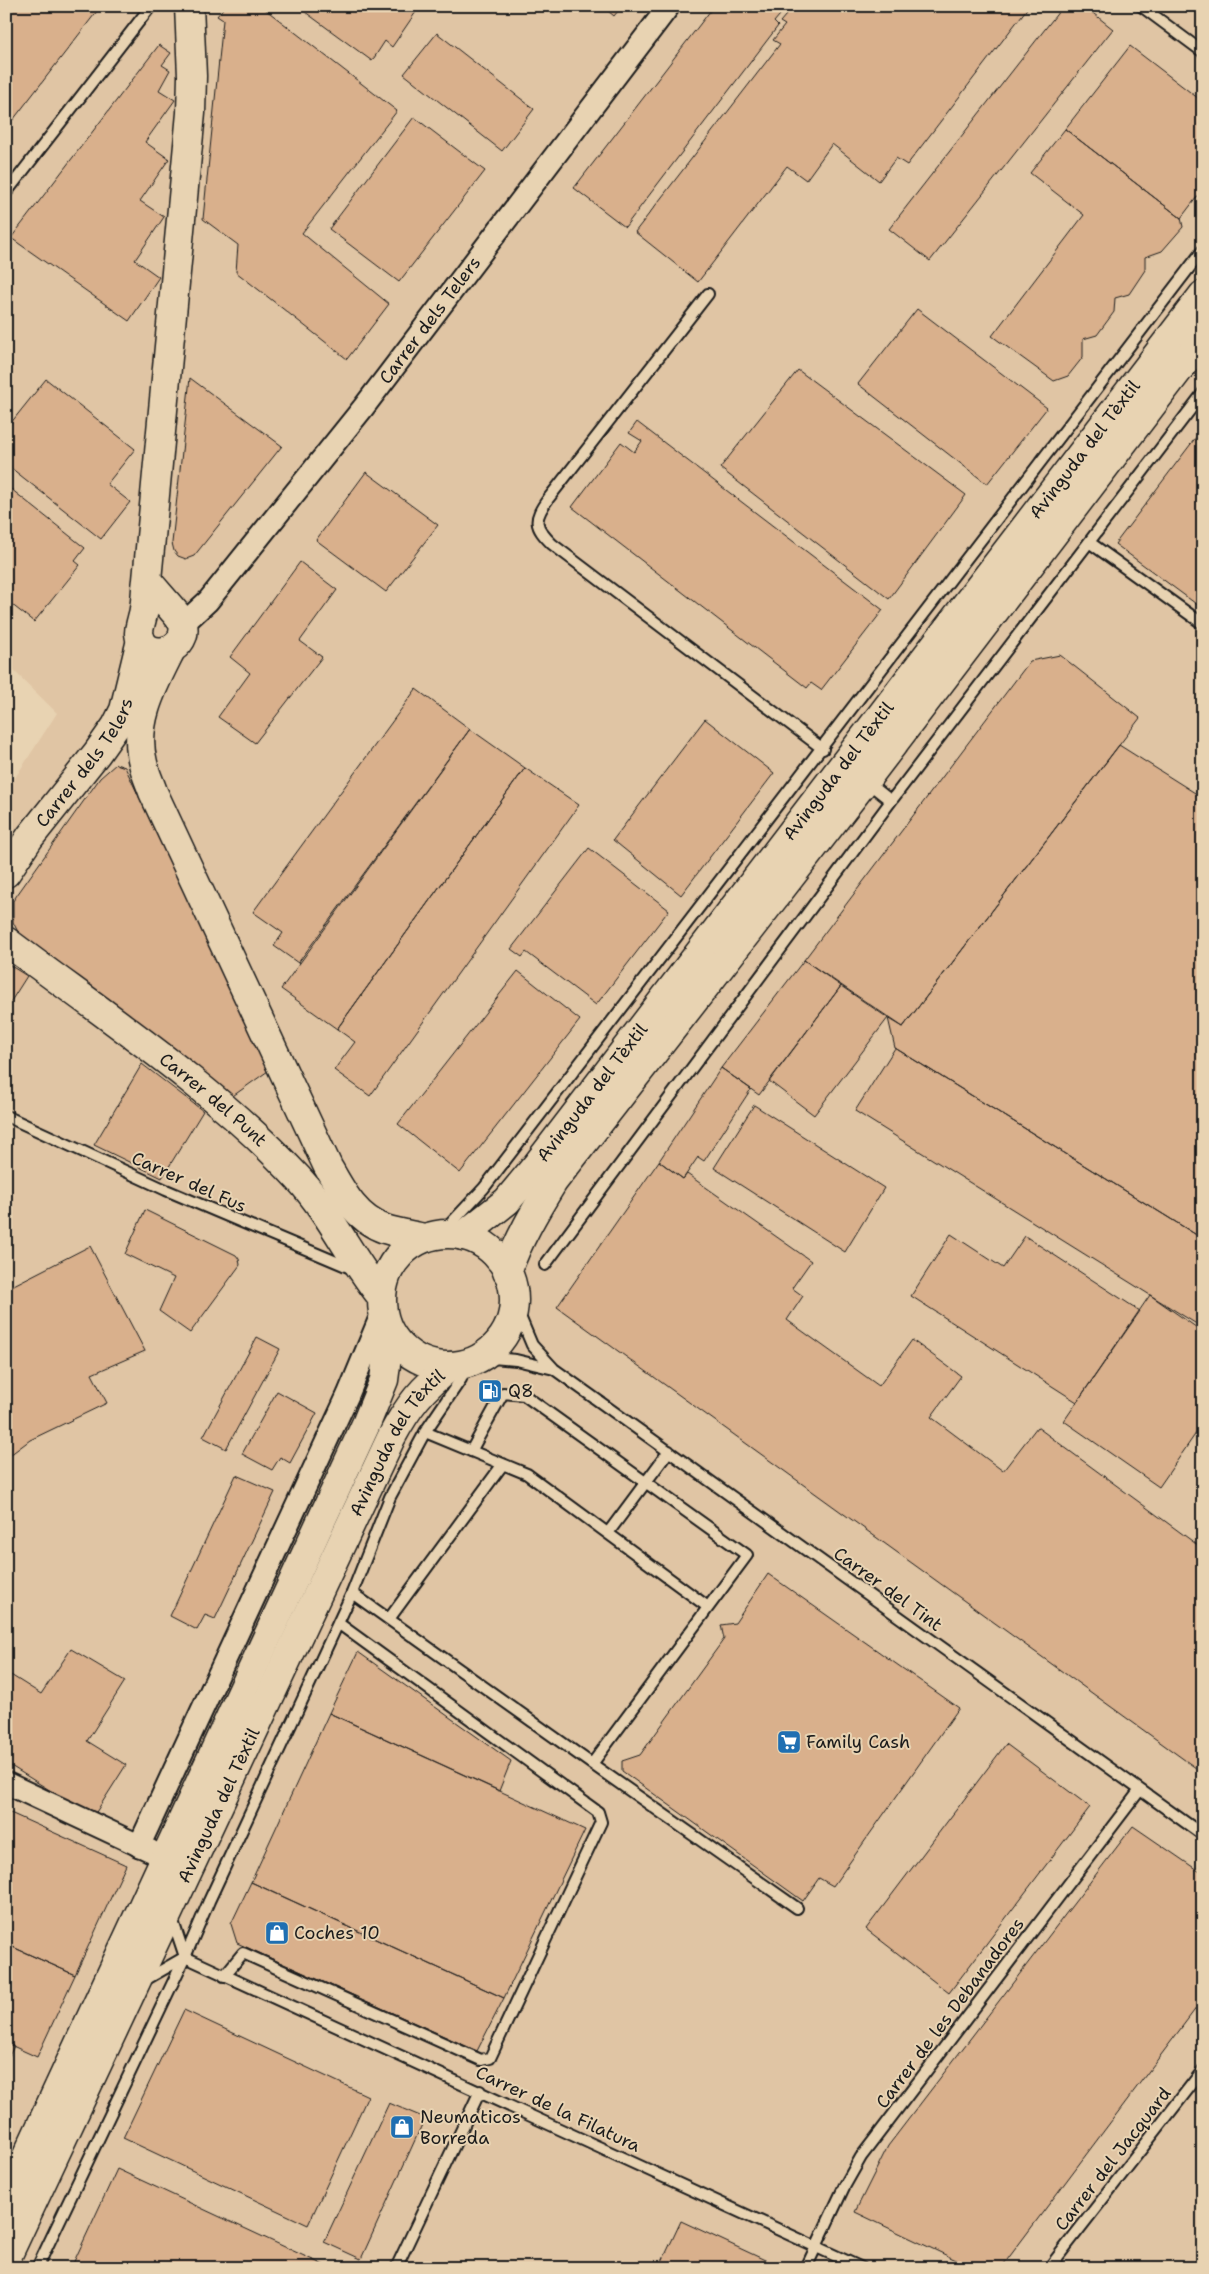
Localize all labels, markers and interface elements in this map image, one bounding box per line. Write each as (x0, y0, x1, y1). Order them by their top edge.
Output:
street label: Carrer dels Telers (374, 251, 486, 389)
street label: Avinguda del Tèxtil (1024, 375, 1146, 524)
street label: Carrer dels Telers (30, 696, 138, 832)
street label: Avinguda del Tèxtil (778, 696, 900, 845)
street label: Avinguda del Tèxtil (531, 1018, 653, 1167)
street label: Carrer del Punt (154, 1047, 272, 1152)
street label: Carrer del Fus (128, 1146, 250, 1218)
street label: Avinguda del Tèxtil (344, 1363, 450, 1520)
fuel station icon: Q8 (477, 1378, 503, 1404)
place label: Q8 (508, 1379, 534, 1403)
street label: Carrer del Tint (829, 1541, 947, 1637)
street label: Avinguda del Tèxtil (172, 1723, 266, 1887)
supermarket icon: Family Cash (776, 1729, 802, 1755)
place label: Family Cash (806, 1730, 910, 1754)
street label: Carrer de les Debanadores (870, 1913, 1030, 2113)
shop icon: Coches 10 (264, 1920, 290, 1946)
place label: Coches 10 (294, 1921, 380, 1945)
street label: Carrer de la Filatura (472, 2060, 644, 2158)
street label: Carrer del Jacquard (1049, 2082, 1177, 2236)
place label: Neumaticos Borreda (420, 2105, 521, 2150)
shop icon: Neumaticos Borreda (389, 2114, 415, 2140)

